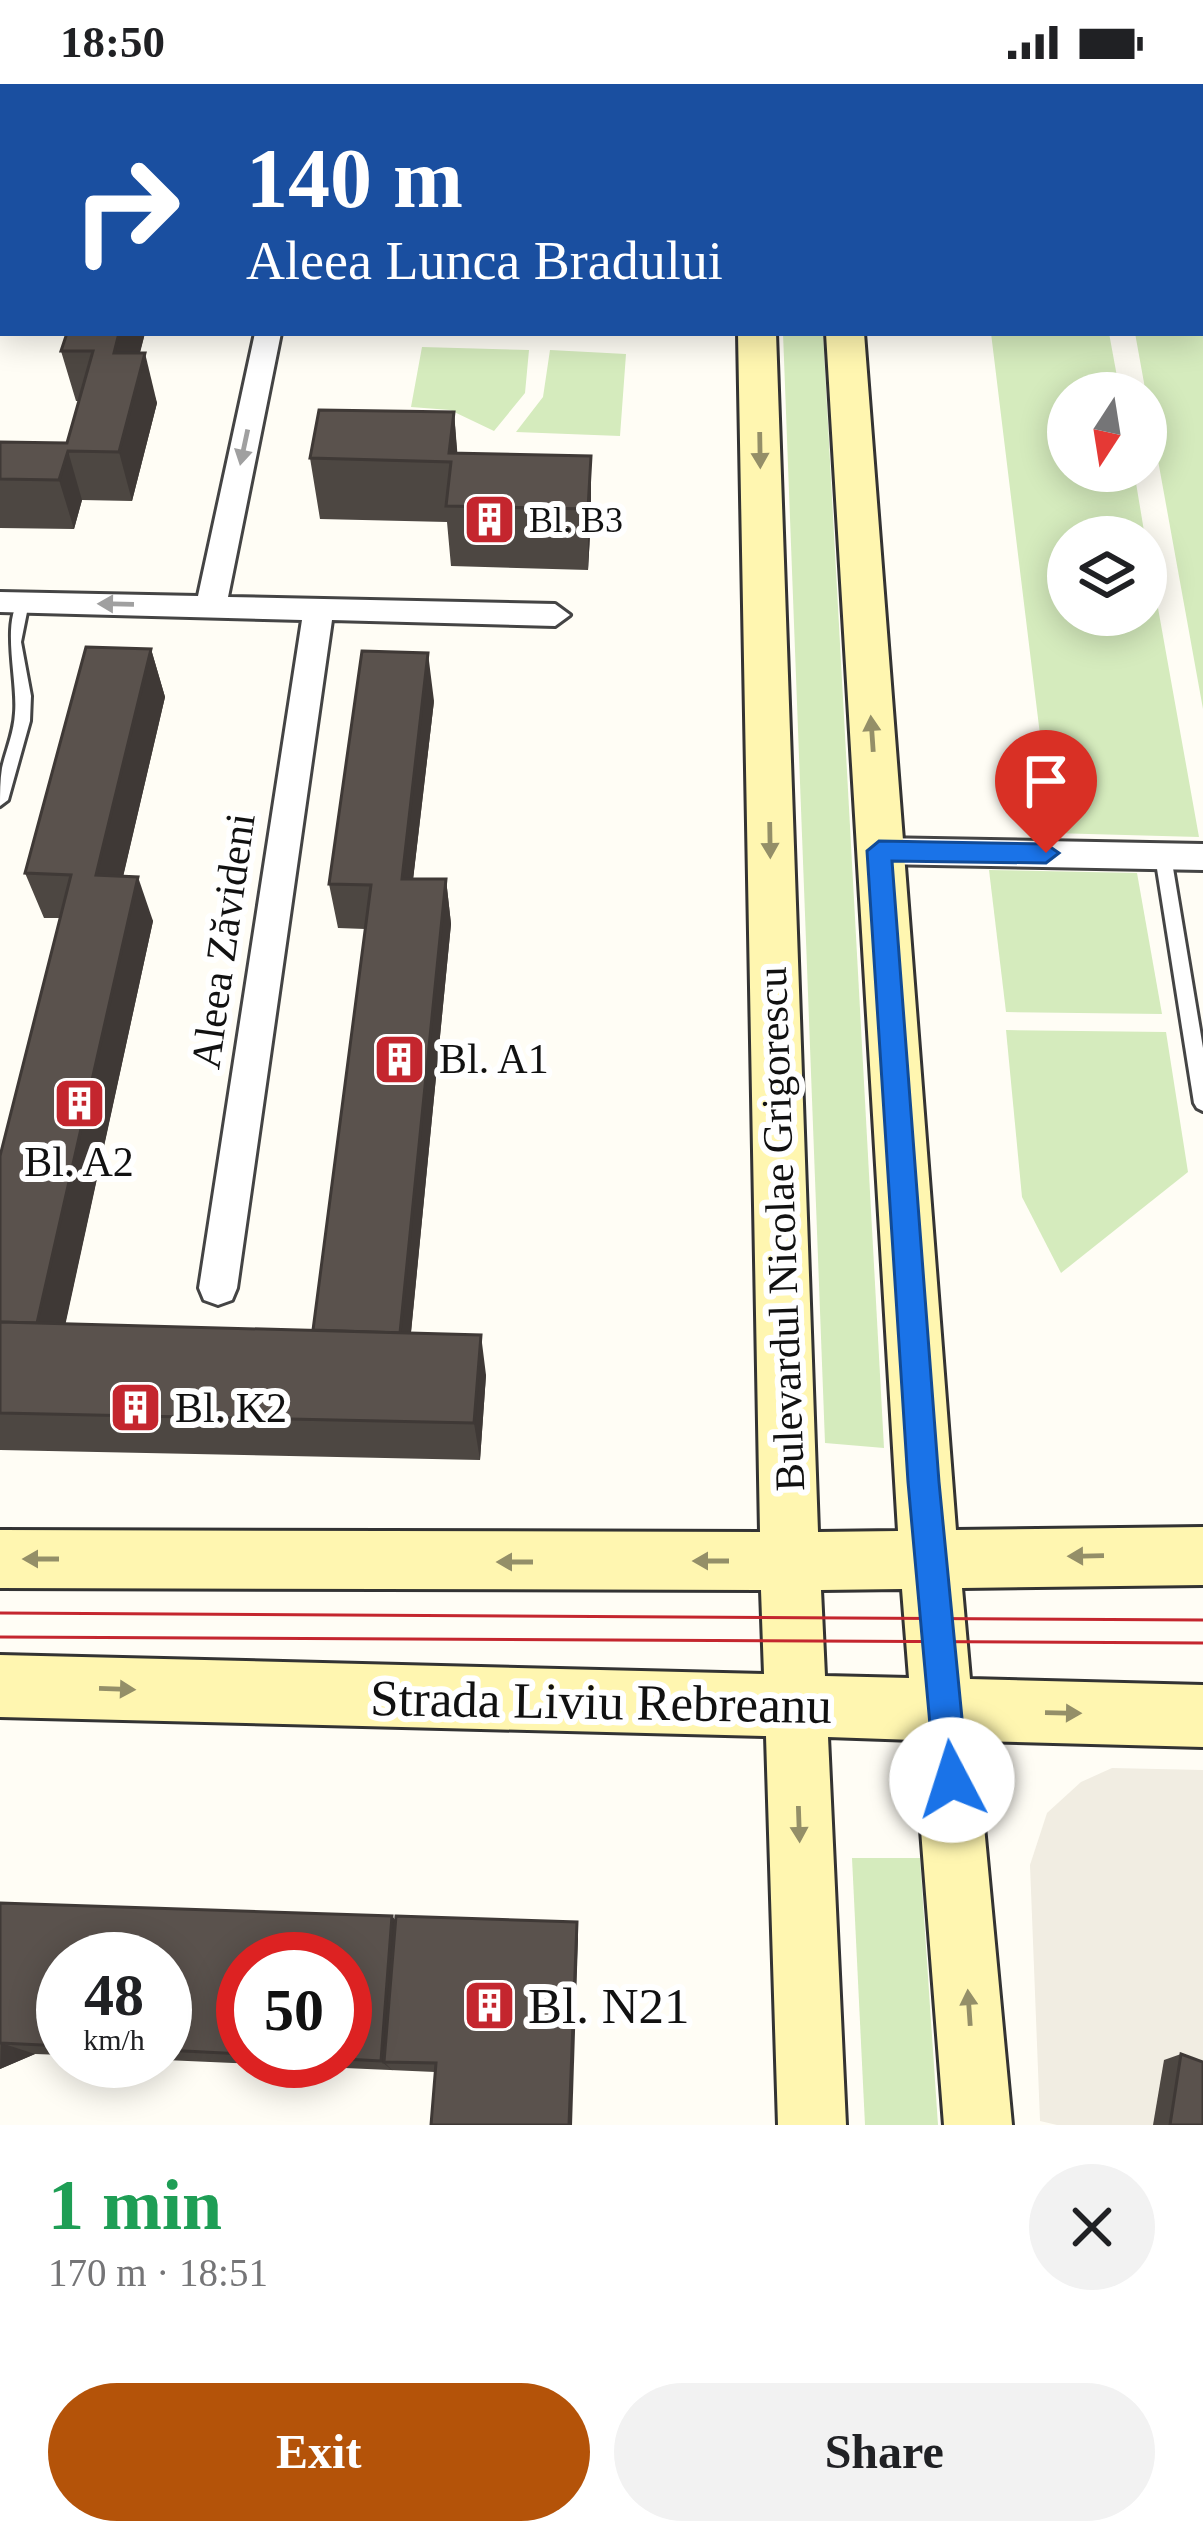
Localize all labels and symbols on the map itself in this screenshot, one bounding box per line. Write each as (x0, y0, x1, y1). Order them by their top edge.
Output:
north arrow (1047, 372, 1167, 492)
one-way arrow (234, 429, 253, 467)
one-way arrow (750, 432, 769, 470)
building icon: Bl. B3 (462, 492, 518, 548)
place label: Bl. B3 (529, 500, 623, 540)
one-way arrow (96, 594, 134, 613)
one-way arrow (862, 715, 881, 752)
pin (995, 730, 1097, 853)
street label: Aleea Zăvideni (182, 810, 264, 1072)
one-way arrow (761, 822, 780, 860)
street label: Bulevardul Nicolae Grigorescu (749, 966, 813, 1492)
building icon: Bl. A1 (372, 1031, 428, 1087)
place label: Bl. A1 (439, 1036, 549, 1082)
building icon: Bl. A2 (51, 1075, 107, 1131)
place label: Bl. A2 (24, 1139, 134, 1185)
building icon: Bl. K2 (108, 1380, 164, 1436)
place label: Bl. K2 (175, 1385, 287, 1431)
one-way arrow (1066, 1546, 1104, 1565)
one-way arrow (21, 1550, 59, 1569)
one-way arrow (691, 1551, 729, 1571)
one-way arrow (495, 1552, 533, 1572)
street label: Strada Liviu Rebreanu (370, 1670, 832, 1734)
one-way arrow (99, 1680, 137, 1699)
one-way arrow (1045, 1703, 1083, 1722)
position arrow (889, 1717, 1015, 1843)
one-way arrow (790, 1806, 809, 1844)
speed limit sign: 50 (216, 1932, 372, 2088)
building icon: Bl. N21 (461, 1978, 517, 2034)
place label: Bl. N21 (528, 1978, 690, 2034)
one-way arrow (960, 1989, 979, 2026)

